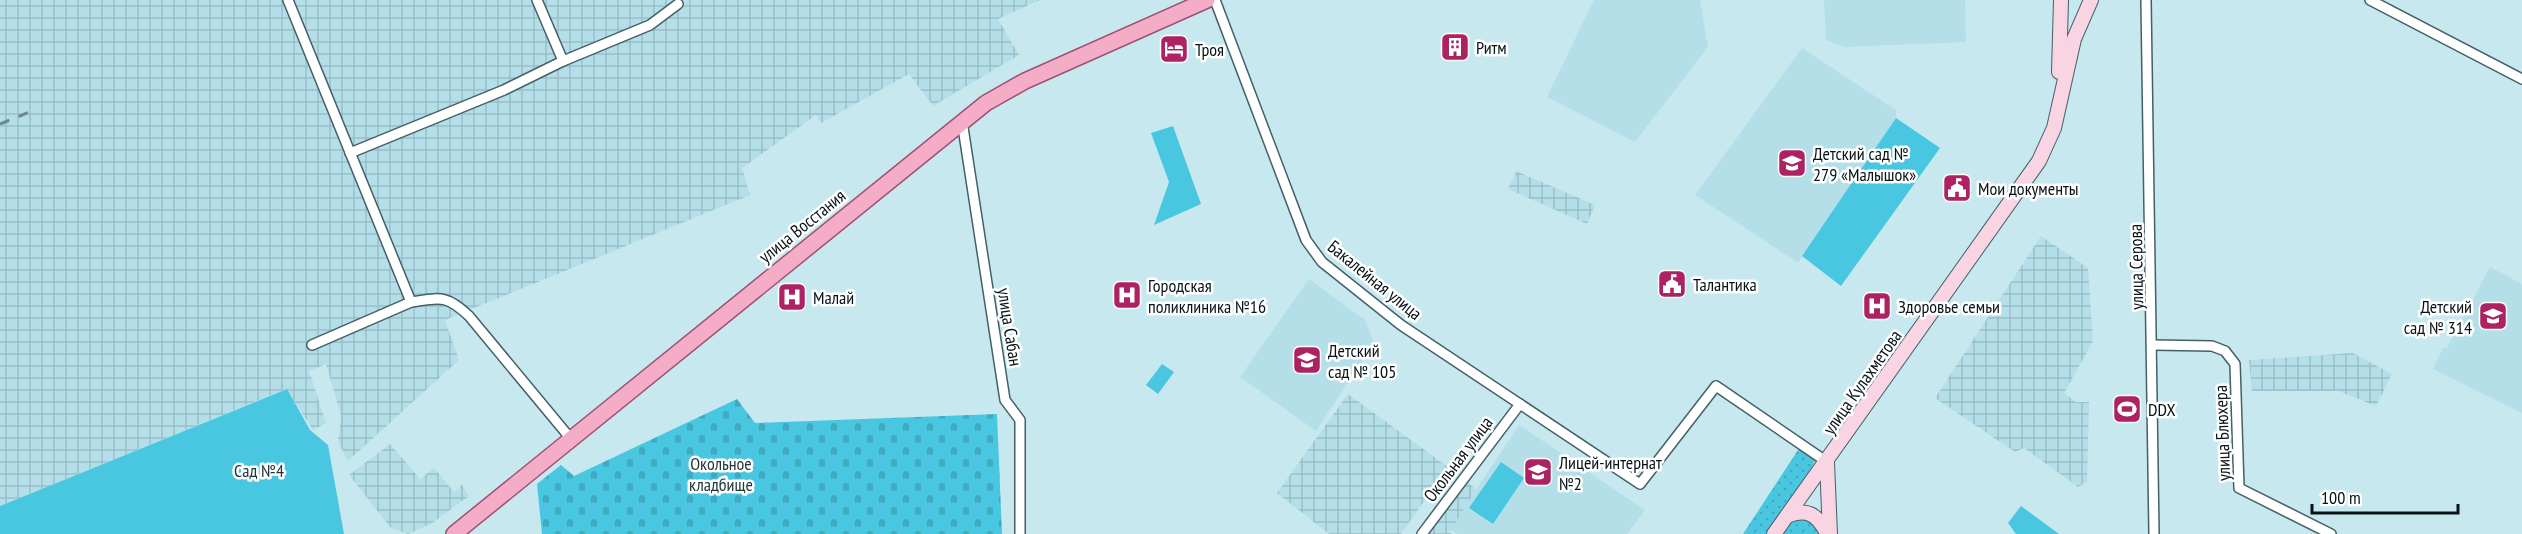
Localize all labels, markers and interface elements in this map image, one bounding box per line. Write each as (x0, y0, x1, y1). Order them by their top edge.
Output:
building icon: Ритм (1439, 31, 1471, 63)
hotel icon: Троя (1158, 33, 1190, 65)
place label: Ритм (1476, 36, 1507, 59)
place label: Троя (1195, 38, 1224, 61)
place label: Детский сад № 279 «Малышок» (1813, 142, 1916, 186)
school or university icon: Детский сад № 279 «Малышок» (1776, 147, 1808, 179)
public building icon: Мои документы (1941, 172, 1973, 204)
place label: Мои документы (1978, 177, 2078, 200)
street label: улица Восстания (754, 184, 850, 268)
street label: улица Серова (2124, 224, 2148, 310)
street label: Бакалейная улица (1323, 235, 1427, 325)
public building icon: Талантика (1656, 268, 1688, 300)
place label: Талантика (1693, 273, 1757, 296)
place label: Городская поликлиника №16 (1148, 274, 1266, 318)
hospital icon: Городская поликлиника №16 (1111, 279, 1143, 311)
hospital icon: Малай (776, 281, 808, 313)
place label: Малай (813, 286, 854, 309)
street label: улица Сабан (992, 286, 1028, 368)
hospital icon: Здоровье семьи (1861, 290, 1893, 322)
place label: Здоровье семьи (1898, 295, 2000, 318)
place label: Детский сад № 314 (2404, 295, 2472, 339)
school or university icon: Детский сад № 314 (2477, 300, 2509, 332)
street label: улица Кулахметова (1817, 325, 1907, 439)
place label: Детский сад № 105 (1328, 339, 1396, 383)
school or university icon: Детский сад № 105 (1291, 344, 1323, 376)
street label: улица Блюхера (2209, 385, 2235, 481)
sports icon: DDX (2111, 393, 2143, 425)
place label: DDX (2148, 398, 2176, 421)
street label: Окольная улица (1418, 412, 1498, 506)
place label: Лицей-интернат №2 (1558, 451, 1662, 495)
park label: Окольное кладбище (689, 452, 753, 496)
school or university icon: Лицей-интернат №2 (1522, 456, 1554, 488)
park label: Сад №4 (234, 459, 284, 482)
scale bar (2312, 477, 2458, 515)
text: 100 m (2321, 486, 2361, 509)

